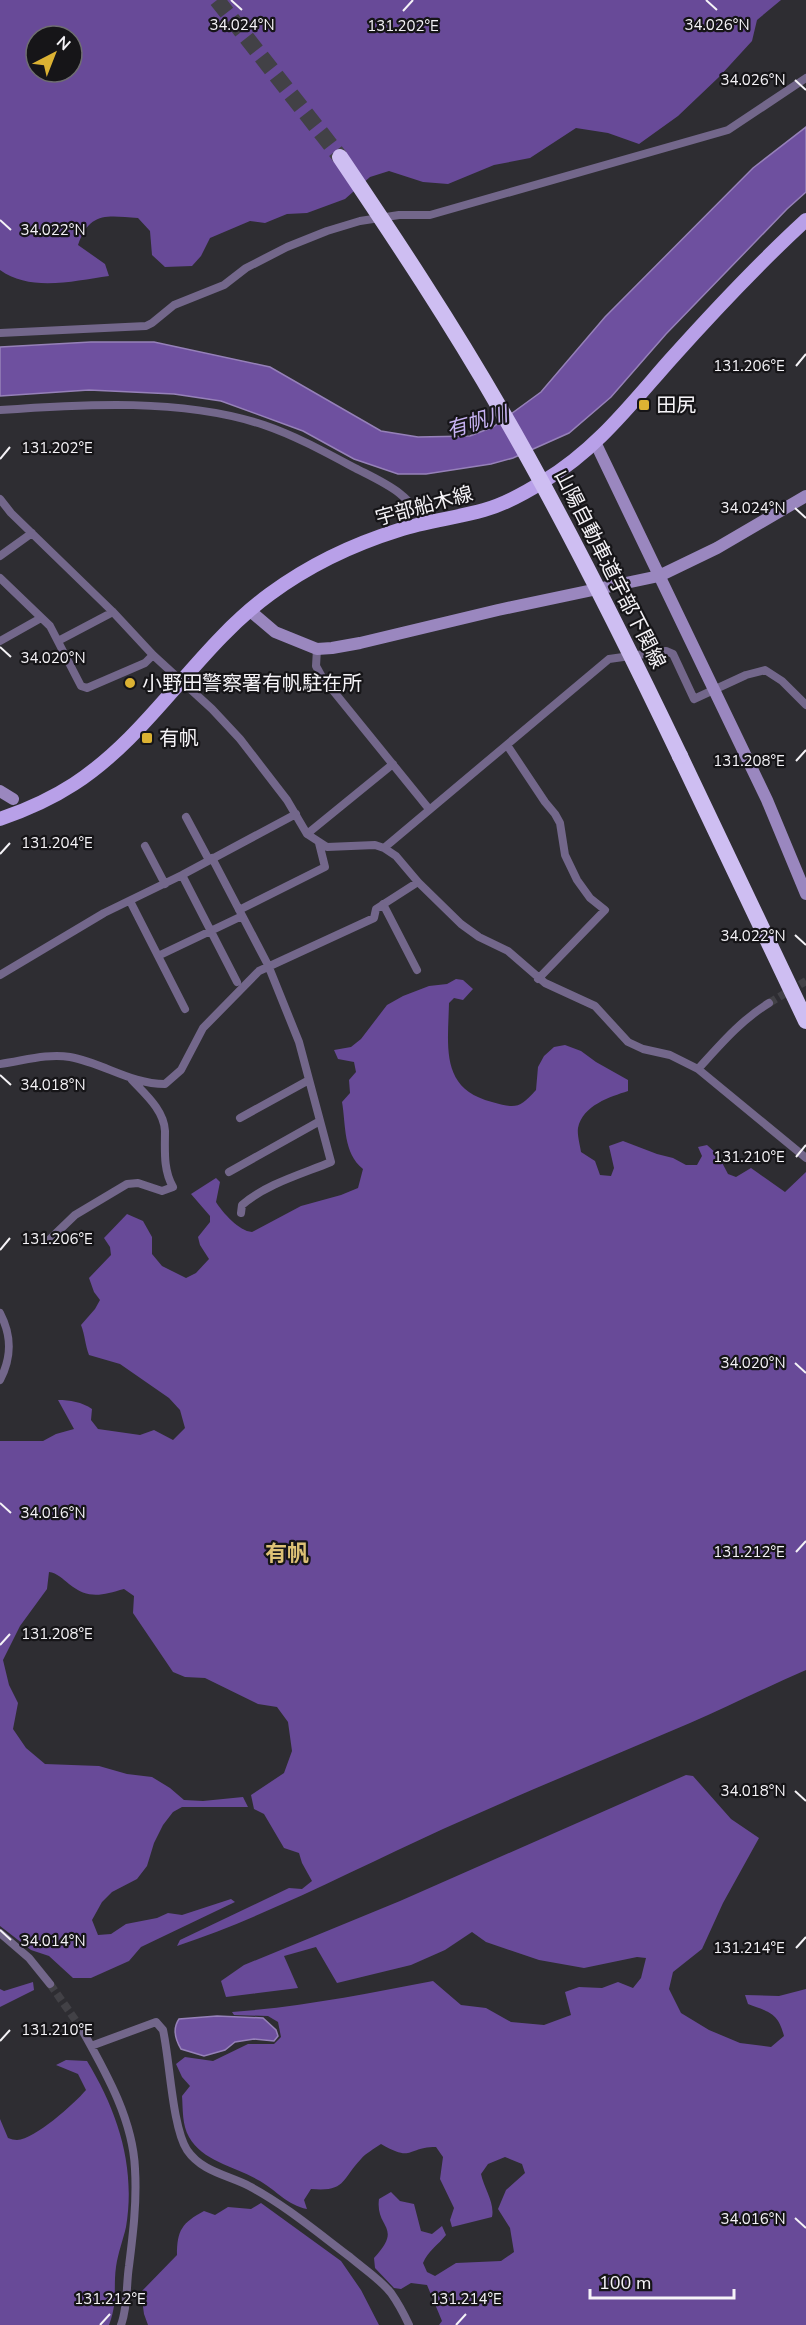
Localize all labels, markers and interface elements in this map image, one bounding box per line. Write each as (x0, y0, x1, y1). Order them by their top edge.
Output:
text: 34.024°N (209, 15, 275, 35)
text: 34.026°N (684, 15, 750, 35)
text: 131.202°E (367, 16, 439, 36)
north arrow (24, 24, 84, 84)
text: N (52, 31, 75, 56)
text: 34.026°N (720, 70, 786, 90)
text: 34.022°N (20, 220, 86, 240)
text: 131.206°E (713, 356, 785, 376)
place label: 田尻 (656, 392, 696, 419)
marker: 田尻 (637, 398, 651, 412)
water label: 有帆川 (443, 399, 513, 444)
text: 131.202°E (21, 438, 93, 458)
street label: 山陽自動車道宇部下関線 (548, 465, 672, 673)
street label: 宇部船木線 (372, 480, 476, 532)
text: 34.024°N (720, 498, 786, 518)
text: 34.020°N (20, 648, 86, 668)
place label: 小野田警察署有帆駐在所 (142, 670, 362, 697)
marker: 小野田警察署有帆駐在所 (123, 676, 137, 690)
place label: 有帆 (159, 725, 199, 752)
marker: 有帆 (140, 731, 154, 745)
text: 131.208°E (713, 751, 785, 771)
text: 131.204°E (21, 833, 93, 853)
text: 34.022°N (720, 926, 786, 946)
text: 34.018°N (20, 1075, 86, 1095)
text: 131.210°E (713, 1147, 785, 1167)
text: 131.206°E (21, 1229, 93, 1249)
text: 34.020°N (720, 1353, 786, 1373)
text: 34.016°N (20, 1503, 86, 1523)
district label: 有帆 (265, 1539, 309, 1569)
text: 131.212°E (713, 1542, 785, 1562)
text: 131.208°E (21, 1624, 93, 1644)
text: 34.018°N (720, 1781, 786, 1801)
text: 34.014°N (20, 1931, 86, 1951)
text: 131.214°E (713, 1938, 785, 1958)
text: 131.210°E (21, 2020, 93, 2040)
text: 34.016°N (720, 2209, 786, 2229)
scale bar (590, 2262, 734, 2300)
text: 100 m (599, 2271, 651, 2295)
text: 131.212°E (74, 2289, 146, 2309)
text: 131.214°E (430, 2289, 502, 2309)

